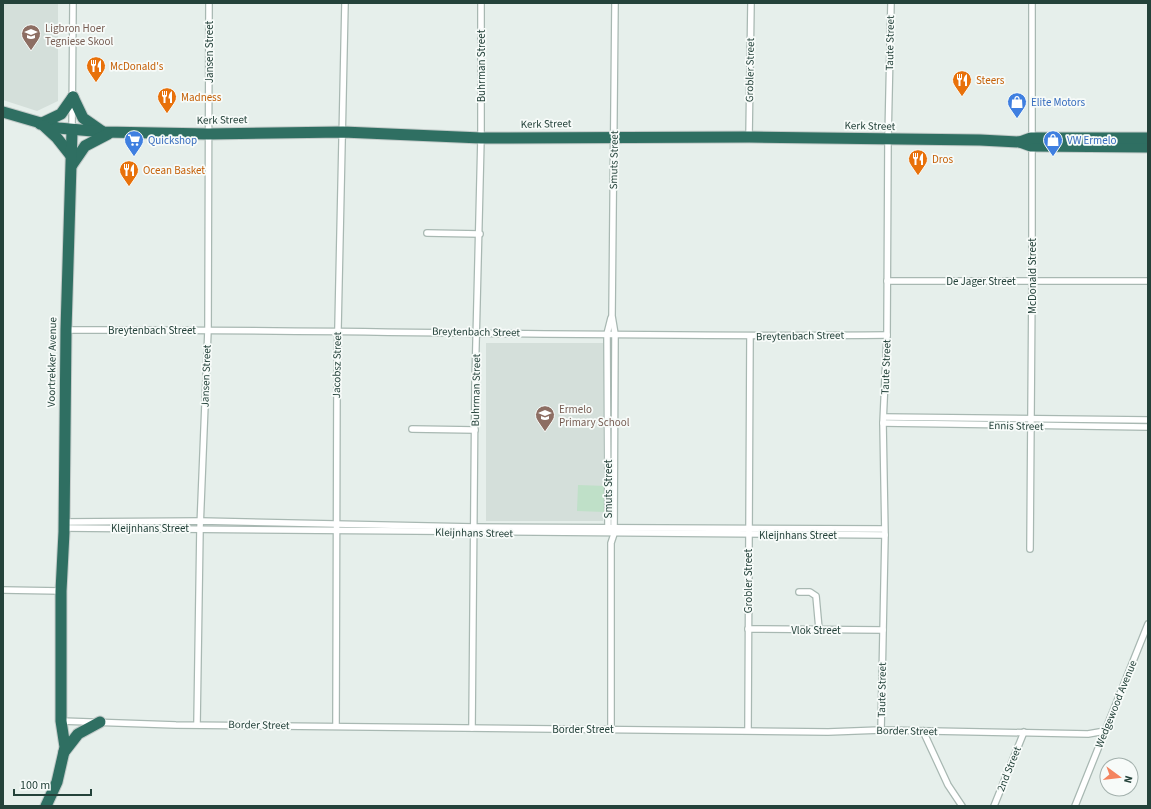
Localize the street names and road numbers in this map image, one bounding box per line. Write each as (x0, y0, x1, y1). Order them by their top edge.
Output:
street label: Taute Street (882, 15, 898, 71)
street label: Jansen Street (202, 20, 217, 83)
street label: Buhrman Street (474, 29, 489, 102)
street label: Grobler Street (742, 37, 758, 102)
street label: Kerk Street (196, 112, 248, 128)
street label: Kerk Street (520, 116, 572, 132)
street label: Kerk Street (844, 118, 896, 134)
street label: Smuts Street (606, 130, 622, 190)
street label: McDonald Street (1025, 238, 1040, 314)
street label: De Jager Street (946, 274, 1016, 289)
street label: Voortrekker Avenue (44, 316, 60, 407)
street label: Breytenbach Street (108, 323, 196, 338)
street label: Breytenbach Street (432, 324, 520, 340)
street label: Breytenbach Street (756, 328, 844, 344)
street label: Jacobsz Street (329, 331, 345, 398)
street label: Taute Street (878, 339, 894, 395)
street label: Jansen Street (197, 344, 215, 408)
street label: Buhrman Street (468, 353, 484, 426)
street label: Ennis Street (988, 418, 1044, 434)
street label: Smuts Street (601, 459, 616, 518)
street label: Kleijnhans Street (111, 521, 189, 536)
street label: Kleijnhans Street (435, 525, 513, 541)
street label: Kleijnhans Street (759, 528, 837, 543)
street label: Grobler Street (741, 549, 756, 613)
street label: Vlok Street (791, 623, 841, 638)
street label: Wedgewood Avenue (1092, 658, 1141, 750)
street label: Taute Street (874, 662, 890, 718)
street label: Border Street (228, 717, 290, 733)
street label: Border Street (552, 722, 614, 737)
street label: Border Street (876, 723, 938, 739)
street label: 2nd Street (993, 744, 1025, 794)

